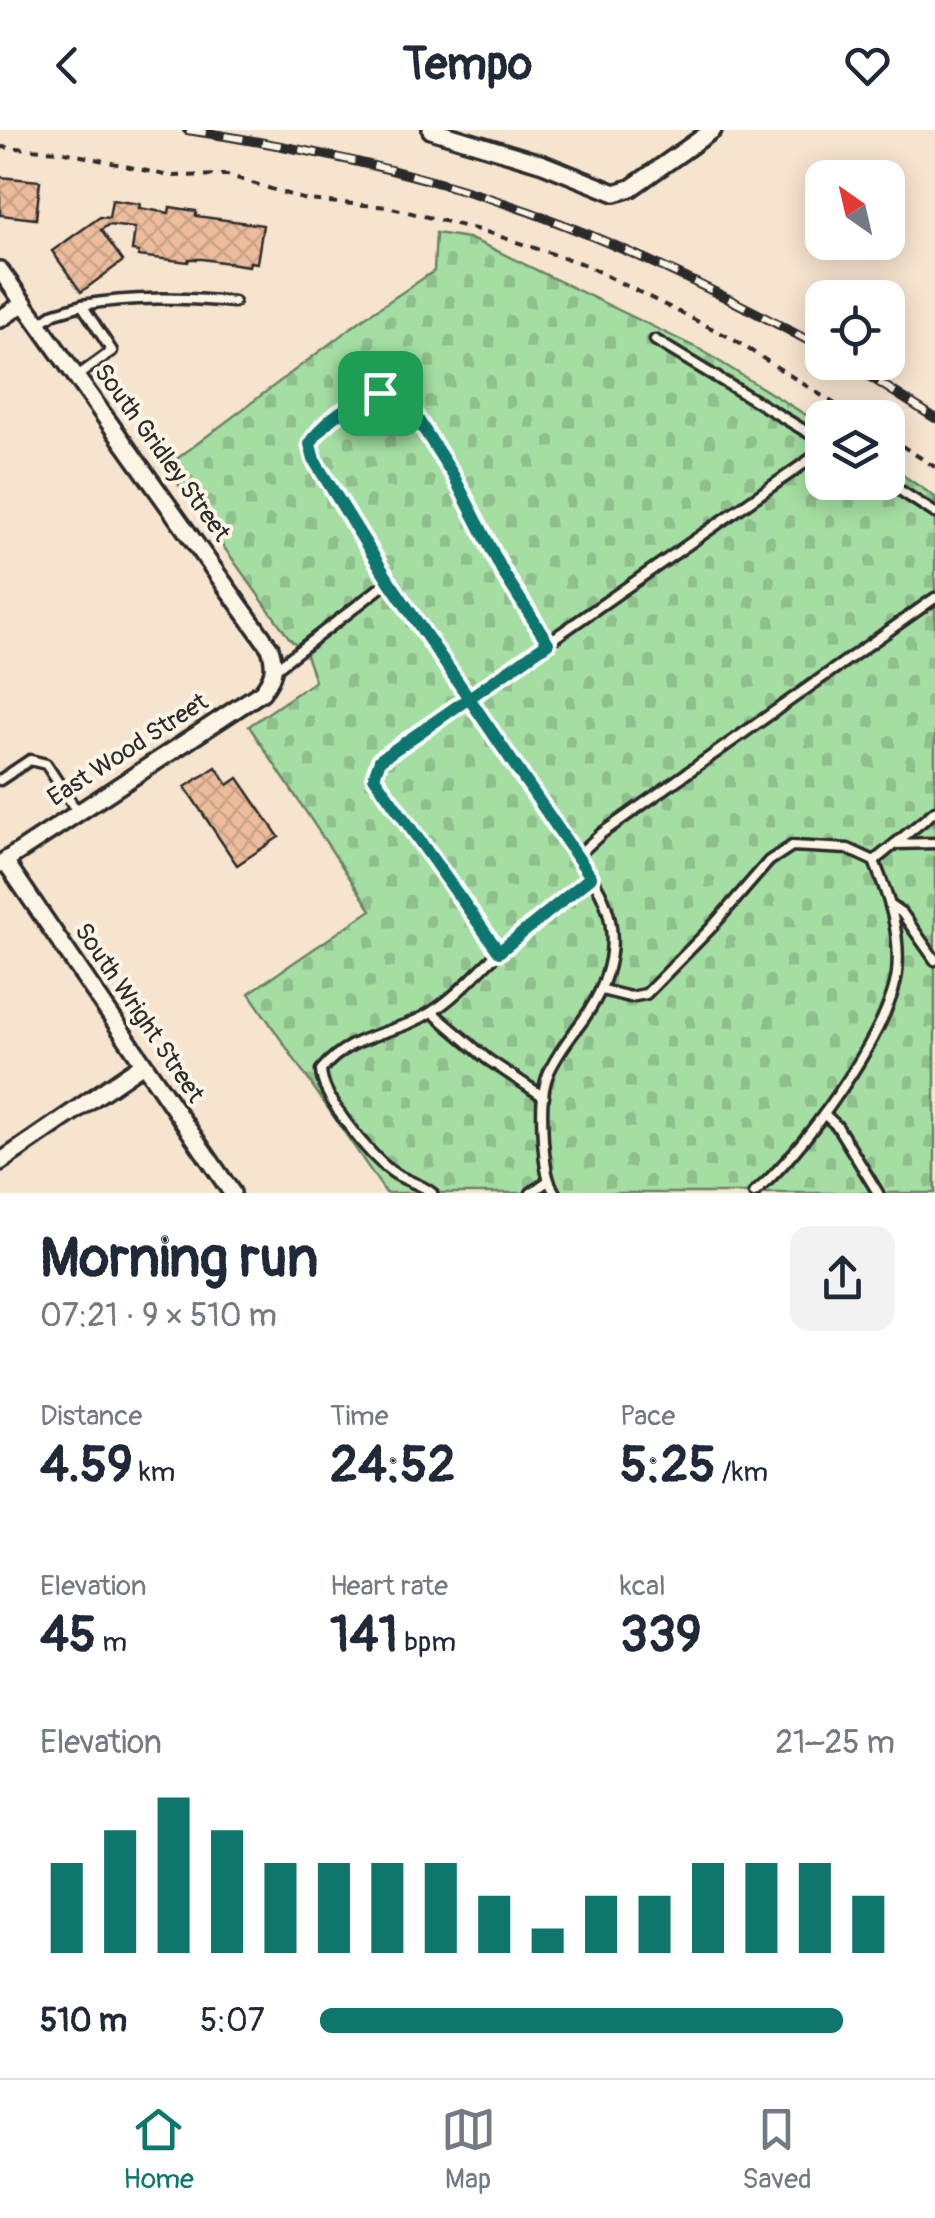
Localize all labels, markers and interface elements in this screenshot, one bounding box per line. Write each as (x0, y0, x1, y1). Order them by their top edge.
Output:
text: Tempo (403, 37, 532, 93)
icon: back (40, 38, 95, 93)
icon: heart (840, 38, 895, 93)
north arrow (805, 160, 905, 260)
map controls (805, 160, 905, 500)
button: locate (805, 280, 905, 380)
pin (338, 351, 423, 436)
street label: South Gridley Street (87, 358, 237, 549)
icon: arrive (353, 366, 408, 421)
button: layers (805, 400, 905, 500)
street label: East Wood Street (42, 686, 215, 813)
street label: South Wright Street (67, 917, 211, 1110)
text: Morning run (40, 1224, 318, 1293)
button: share (790, 1226, 895, 1331)
text: 07:21 · 9 × 510 m (40, 1296, 277, 1336)
text: Distance (40, 1399, 142, 1434)
text: Time (330, 1399, 389, 1434)
text: Pace (620, 1399, 675, 1434)
text: 4.59 (40, 1434, 133, 1497)
text: 24:52 (330, 1434, 455, 1497)
text: 5:25 (620, 1434, 716, 1497)
text: km (133, 1455, 175, 1490)
text: /km (716, 1455, 768, 1490)
text: Elevation (40, 1569, 147, 1604)
text: Heart rate (330, 1569, 448, 1604)
text: kcal (620, 1569, 666, 1604)
text: 45 (40, 1604, 96, 1667)
text: 141 (330, 1604, 398, 1667)
text: 339 (620, 1604, 702, 1667)
text: m (96, 1625, 127, 1660)
text: bpm (398, 1625, 456, 1660)
text: Elevation (40, 1723, 162, 1763)
text: 21–25 m (775, 1723, 895, 1763)
text: 510 m (40, 2001, 127, 2041)
text: 5:07 (200, 2001, 265, 2041)
tab: Home (123, 2102, 194, 2197)
tab: Map (441, 2102, 496, 2197)
tab: Saved (742, 2102, 812, 2197)

